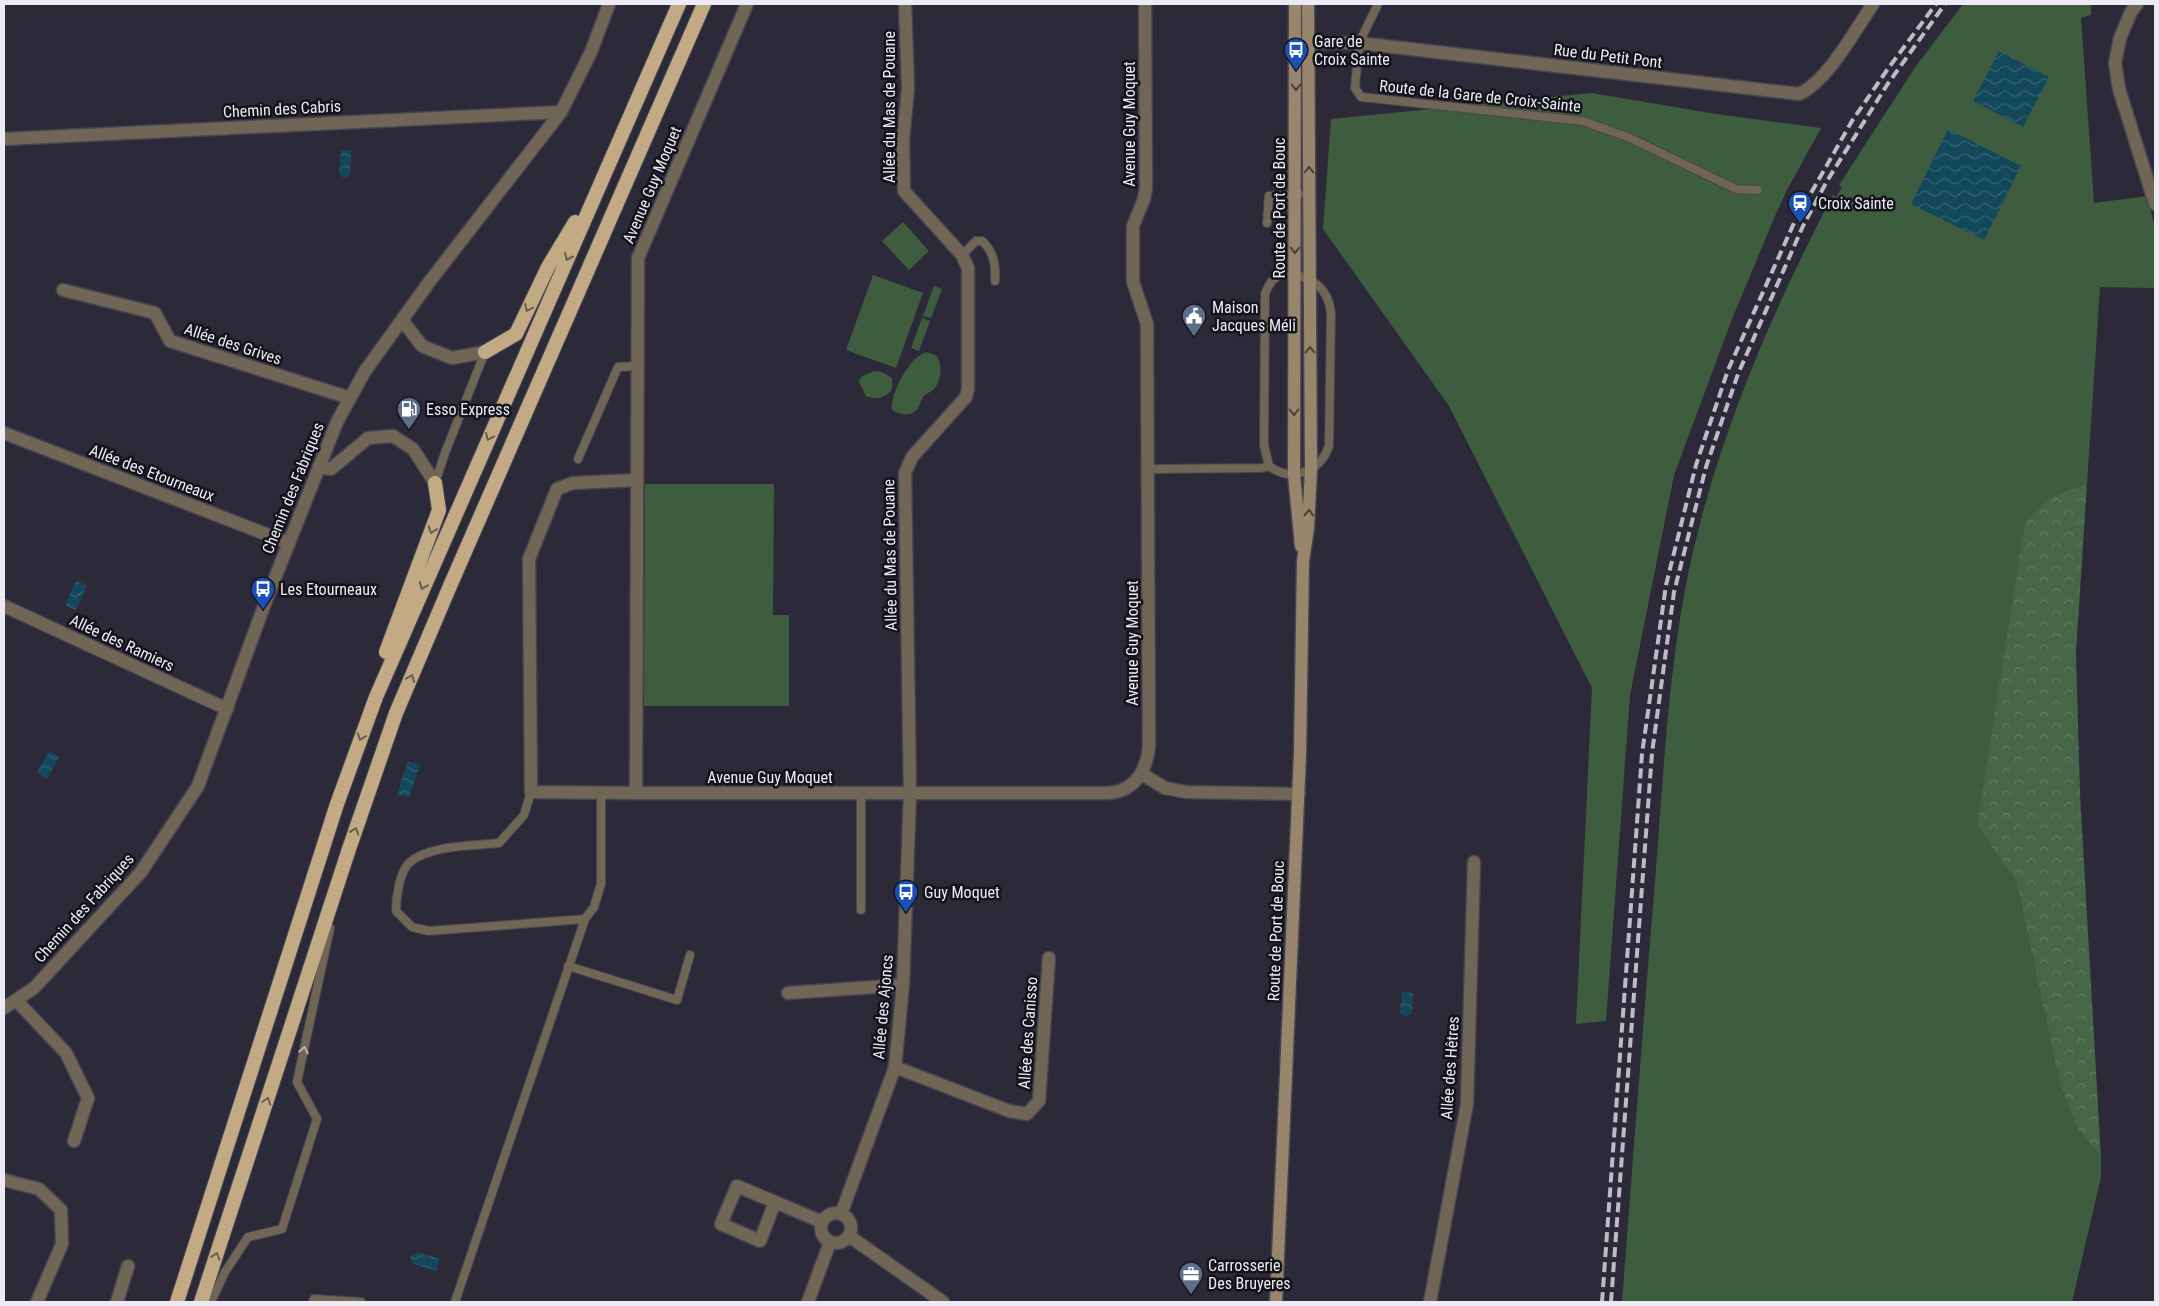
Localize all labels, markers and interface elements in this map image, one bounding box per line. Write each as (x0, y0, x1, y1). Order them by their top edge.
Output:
street label: Allée du Mas de Pouane (880, 31, 899, 183)
place label: Gare de Croix Sainte (1314, 32, 1390, 69)
bus stop icon: Gare de Croix Sainte (1283, 37, 1309, 71)
street label: Rue du Petit Pont (1553, 40, 1664, 72)
street label: Avenue Guy Moquet (1120, 61, 1139, 187)
street label: Route de la Gare de Croix-Sainte (1378, 76, 1582, 116)
one-way arrow (1291, 84, 1301, 92)
street label: Chemin des Cabris (222, 96, 342, 122)
street label: Avenue Guy Moquet (619, 123, 685, 246)
street label: Route de Port de Bouc (1270, 138, 1289, 278)
one-way arrow (1304, 166, 1314, 174)
station icon: Croix Sainte (1787, 190, 1813, 224)
place label: Croix Sainte (1818, 194, 1894, 213)
one-way arrow (1290, 246, 1300, 254)
one-way arrow (564, 252, 574, 261)
place label: Maison Jacques Méli (1212, 298, 1296, 335)
one-way arrow (524, 303, 534, 312)
public building icon: Maison Jacques Méli (1181, 303, 1207, 337)
street label: Allée des Grives (182, 319, 284, 369)
one-way arrow (1305, 346, 1315, 354)
fuel station icon: Esso Express (396, 396, 422, 430)
place label: Esso Express (426, 400, 510, 419)
one-way arrow (1289, 409, 1300, 417)
street label: Chemin des Fabriques (258, 420, 328, 556)
one-way arrow (484, 432, 495, 441)
street label: Allée des Etourneaux (87, 440, 217, 506)
street label: Allée du Mas de Pouane (879, 479, 901, 631)
one-way arrow (1303, 508, 1314, 516)
one-way arrow (428, 525, 438, 534)
bus stop icon: Les Etourneaux (250, 576, 276, 610)
place label: Les Etourneaux (280, 580, 377, 599)
street label: Avenue Guy Moquet (1123, 580, 1142, 706)
one-way arrow (419, 581, 430, 590)
street label: Allée des Ramiers (67, 610, 177, 676)
one-way arrow (405, 674, 416, 683)
one-way arrow (357, 732, 367, 740)
street label: Avenue Guy Moquet (707, 768, 833, 787)
one-way arrow (350, 827, 360, 835)
street label: Chemin des Fabriques (30, 850, 138, 966)
street label: Route de Port de Bouc (1264, 860, 1288, 1002)
bus stop icon: Guy Moquet (893, 879, 919, 913)
place label: Guy Moquet (924, 883, 1000, 902)
street label: Allée des Ajoncs (869, 954, 897, 1060)
street label: Allée des Canisso (1015, 976, 1041, 1090)
street label: Allée des Hêtres (1437, 1016, 1463, 1120)
one-way arrow (298, 1045, 309, 1054)
one-way arrow (261, 1098, 271, 1106)
one-way arrow (211, 1252, 221, 1261)
place label: Carrosserie Des Bruyeres (1208, 1256, 1291, 1293)
office icon: Carrosserie Des Bruyeres (1178, 1261, 1204, 1295)

